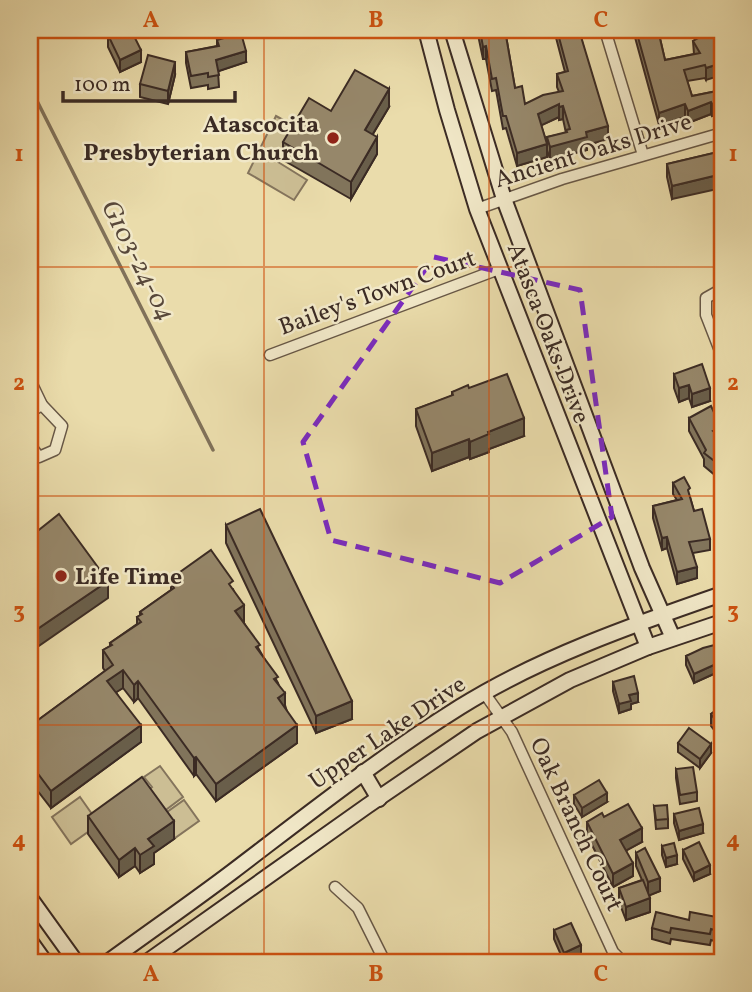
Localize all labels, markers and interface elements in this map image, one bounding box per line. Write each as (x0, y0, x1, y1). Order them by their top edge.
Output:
text: A (143, 5, 159, 37)
text: B (368, 5, 384, 37)
text: C (594, 5, 608, 37)
scale bar (63, 60, 234, 104)
text: 100 m (74, 71, 131, 100)
street label: Ancient Oaks Drive (491, 106, 696, 198)
place label: Atascocita Presbyterian Church (83, 109, 319, 171)
marker: Atascocita Presbyterian Church (325, 130, 341, 146)
text: 1 (14, 139, 24, 171)
text: 1 (728, 139, 738, 171)
water label: G103-24-04 (91, 194, 183, 328)
street label: Atasca Oaks Drive (497, 239, 597, 429)
street label: Bailey's Town Court (274, 242, 481, 345)
text: 2 (13, 368, 25, 400)
text: 2 (727, 368, 739, 400)
place label: Life Time (75, 561, 182, 595)
marker: Life Time (53, 568, 69, 584)
text: 3 (13, 596, 25, 628)
text: 3 (727, 596, 739, 628)
street label: Upper Lake Drive (303, 668, 473, 799)
street label: Oak Branch Court (520, 732, 630, 917)
text: 4 (12, 825, 26, 857)
text: 4 (726, 825, 740, 857)
text: A (143, 959, 159, 991)
text: B (368, 959, 384, 991)
text: C (594, 959, 608, 991)

